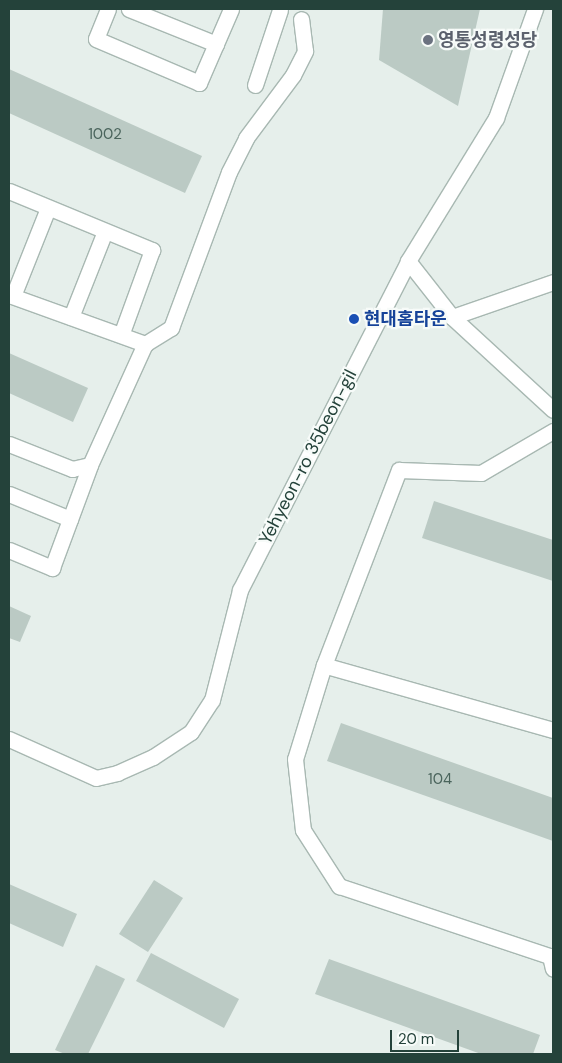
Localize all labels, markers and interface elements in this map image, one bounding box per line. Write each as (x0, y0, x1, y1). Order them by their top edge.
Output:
place label: 영통성령성당 (438, 29, 537, 51)
marker: 영통성령성당 (422, 34, 434, 46)
house number: 1002 (88, 126, 122, 144)
place label: 현대홈타운 (364, 308, 447, 330)
marker: 현대홈타운 (348, 313, 360, 325)
street label: Yehyeon-ro 35beon-gil (254, 366, 362, 548)
house number: 104 (428, 771, 452, 789)
scale bar (392, 1020, 461, 1052)
text: 20 m (398, 1029, 434, 1049)

